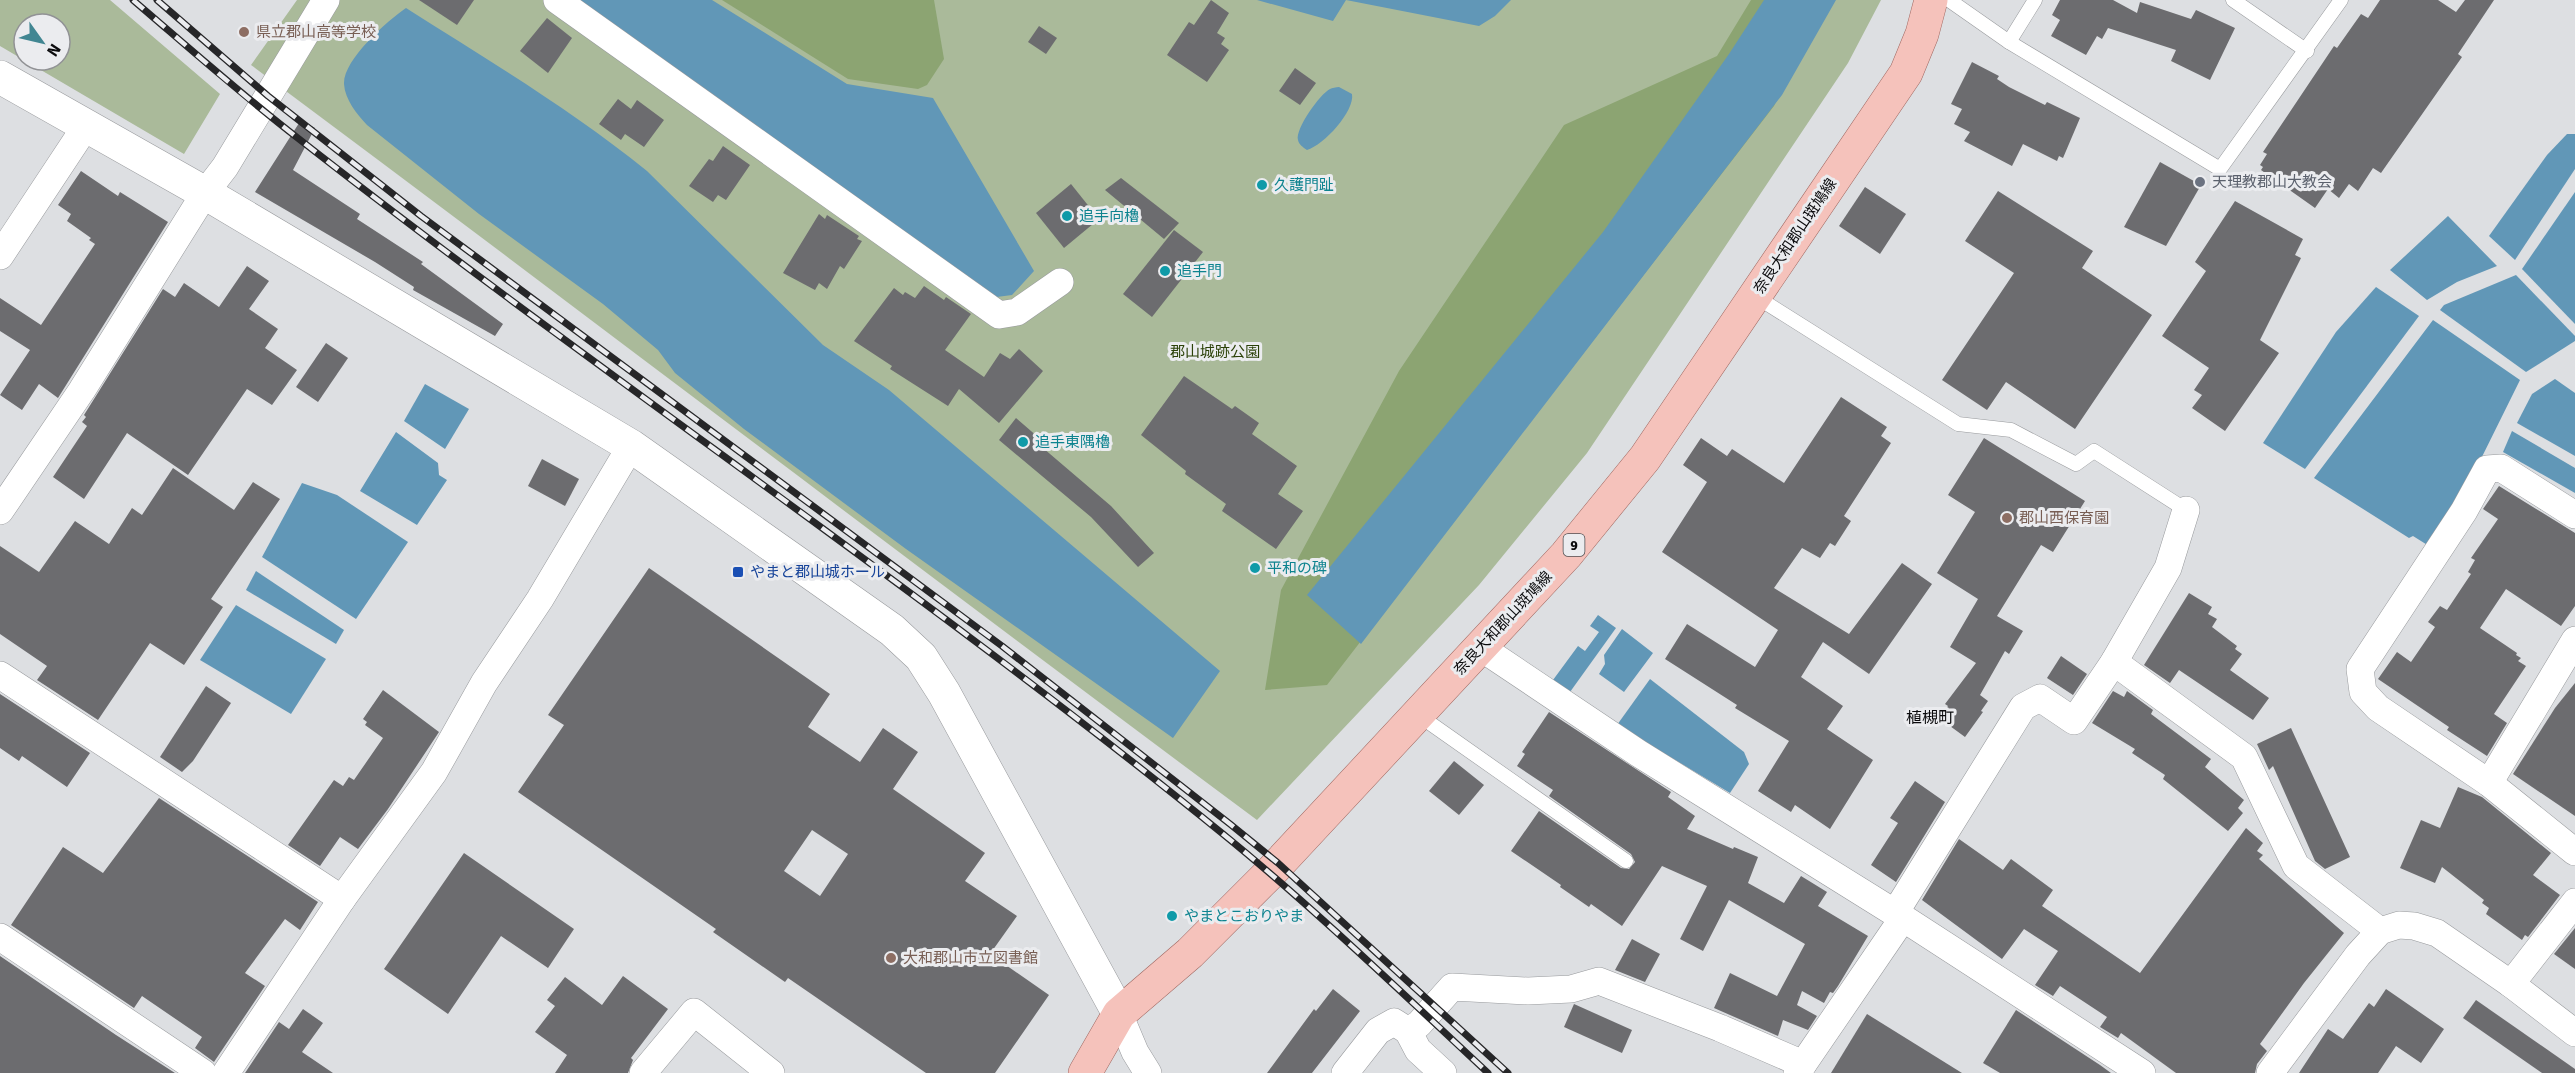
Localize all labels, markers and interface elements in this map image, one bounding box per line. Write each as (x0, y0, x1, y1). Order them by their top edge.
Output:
north arrow (12, 12, 72, 72)
place label: 県立郡山高等学校 (256, 23, 376, 41)
marker: 県立郡山高等学校 (237, 25, 251, 39)
text: N (42, 40, 65, 60)
place label: 天理教郡山大教会 (2212, 173, 2332, 191)
street label: 奈良大和郡山斑鳩線 (1750, 175, 1840, 297)
marker: 天理教郡山大教会 (2193, 175, 2207, 189)
place label: 久護門趾 (1274, 176, 1334, 194)
marker: 久護門趾 (1255, 178, 1269, 192)
place label: 追手向櫓 (1079, 207, 1139, 225)
marker: 追手向櫓 (1060, 209, 1074, 223)
place label: 追手門 (1177, 262, 1222, 280)
marker: 追手門 (1158, 264, 1172, 278)
park label: 郡山城跡公園 (1170, 343, 1260, 361)
place label: 追手東隅櫓 (1035, 433, 1110, 451)
marker: 追手東隅櫓 (1016, 435, 1030, 449)
place label: 郡山西保育園 (2019, 509, 2109, 527)
marker: 郡山西保育園 (2000, 511, 2014, 525)
road number: 9 (1564, 534, 1584, 556)
place label: 平和の碑 (1267, 559, 1327, 577)
marker: 平和の碑 (1248, 561, 1262, 575)
place label: やまと郡山城ホール (750, 563, 885, 581)
marker: やまと郡山城ホール (731, 565, 745, 579)
street label: 奈良大和郡山斑鳩線 (1450, 567, 1556, 679)
district label: 植槻町 (1906, 708, 1954, 728)
place label: やまとこおりやま (1184, 907, 1304, 925)
marker: やまとこおりやま (1165, 909, 1179, 923)
place label: 大和郡山市立図書館 (903, 949, 1038, 967)
marker: 大和郡山市立図書館 (884, 951, 898, 965)

